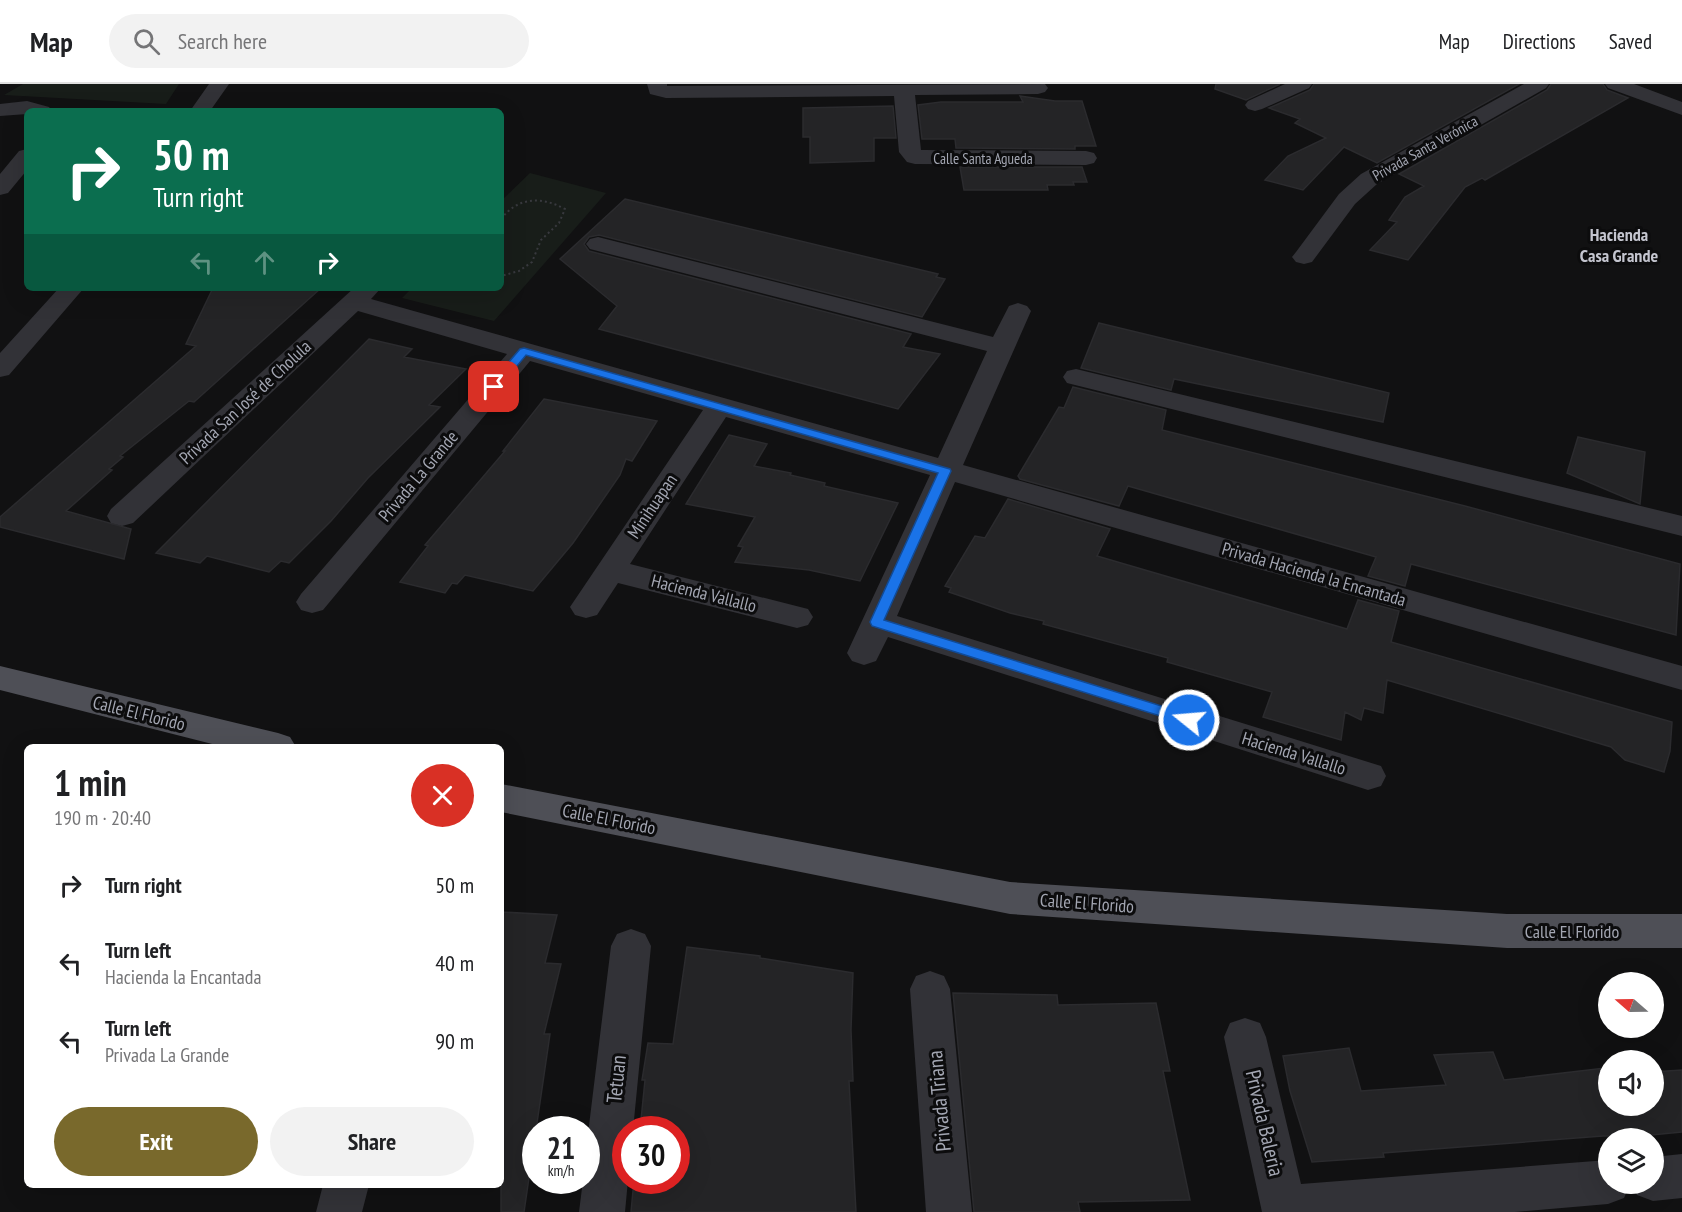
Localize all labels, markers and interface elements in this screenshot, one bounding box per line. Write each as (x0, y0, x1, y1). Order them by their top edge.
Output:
search box (109, 14, 529, 68)
text: Map (30, 23, 73, 60)
icon: search (130, 25, 163, 58)
text: Search here (178, 27, 267, 55)
text: Map (1439, 28, 1470, 55)
text: Directions (1503, 28, 1576, 55)
text: Saved (1609, 28, 1652, 55)
street label: Privada Santa Verónica (1369, 111, 1481, 185)
text: 50 m (153, 127, 230, 182)
icon: right (54, 132, 132, 210)
street label: Calle Santa Agueda (933, 149, 1033, 168)
text: Turn right (153, 180, 244, 214)
district label: Hacienda Casa Grande (1580, 223, 1658, 267)
icon: left (185, 246, 218, 279)
icon: ahead (248, 246, 281, 279)
icon: right (311, 246, 344, 279)
street label: Privada San José de Cholula (174, 335, 316, 469)
pin (468, 361, 519, 412)
icon: arrive (477, 370, 510, 403)
street label: Privada La Grande (373, 426, 463, 526)
street label: Minihuapan (622, 469, 682, 543)
street label: Privada Hacienda la Encantada (1219, 537, 1409, 611)
street label: Hacienda Vallallo (649, 569, 759, 617)
position arrow (1157, 688, 1221, 752)
street label: Calle El Florido (90, 690, 188, 736)
street label: Hacienda Vallallo (1239, 726, 1349, 780)
text: 1 min (54, 759, 127, 806)
button: close (411, 764, 474, 827)
street label: Calle El Florido (560, 799, 658, 839)
text: 190 m · 20:40 (54, 805, 151, 831)
icon: right (54, 869, 87, 902)
text: Turn right (105, 871, 182, 899)
text: 50 m (435, 871, 474, 899)
street label: Calle El Florido (1039, 888, 1135, 918)
street label: Calle El Florido (1525, 920, 1619, 943)
text: Turn left (105, 936, 171, 964)
icon: left (54, 947, 87, 980)
text: 40 m (435, 949, 474, 977)
text: Hacienda la Encantada (105, 964, 261, 990)
north arrow (1598, 972, 1664, 1038)
map controls (1598, 972, 1664, 1194)
text: Turn left (105, 1014, 171, 1042)
icon: left (54, 1025, 87, 1058)
text: 90 m (435, 1027, 474, 1055)
text: Privada La Grande (105, 1042, 229, 1068)
street label: Privada Triana (921, 1049, 957, 1153)
button: sound (1598, 1050, 1664, 1116)
street label: Tetuan (600, 1054, 632, 1104)
street label: Privada Baleria (1240, 1067, 1290, 1179)
button: Exit (54, 1107, 258, 1176)
button: Share (270, 1107, 474, 1176)
speed limit sign: 30 (612, 1116, 690, 1194)
text: 21 (547, 1128, 575, 1167)
button: layers (1598, 1128, 1664, 1194)
text: km/h (548, 1161, 574, 1180)

